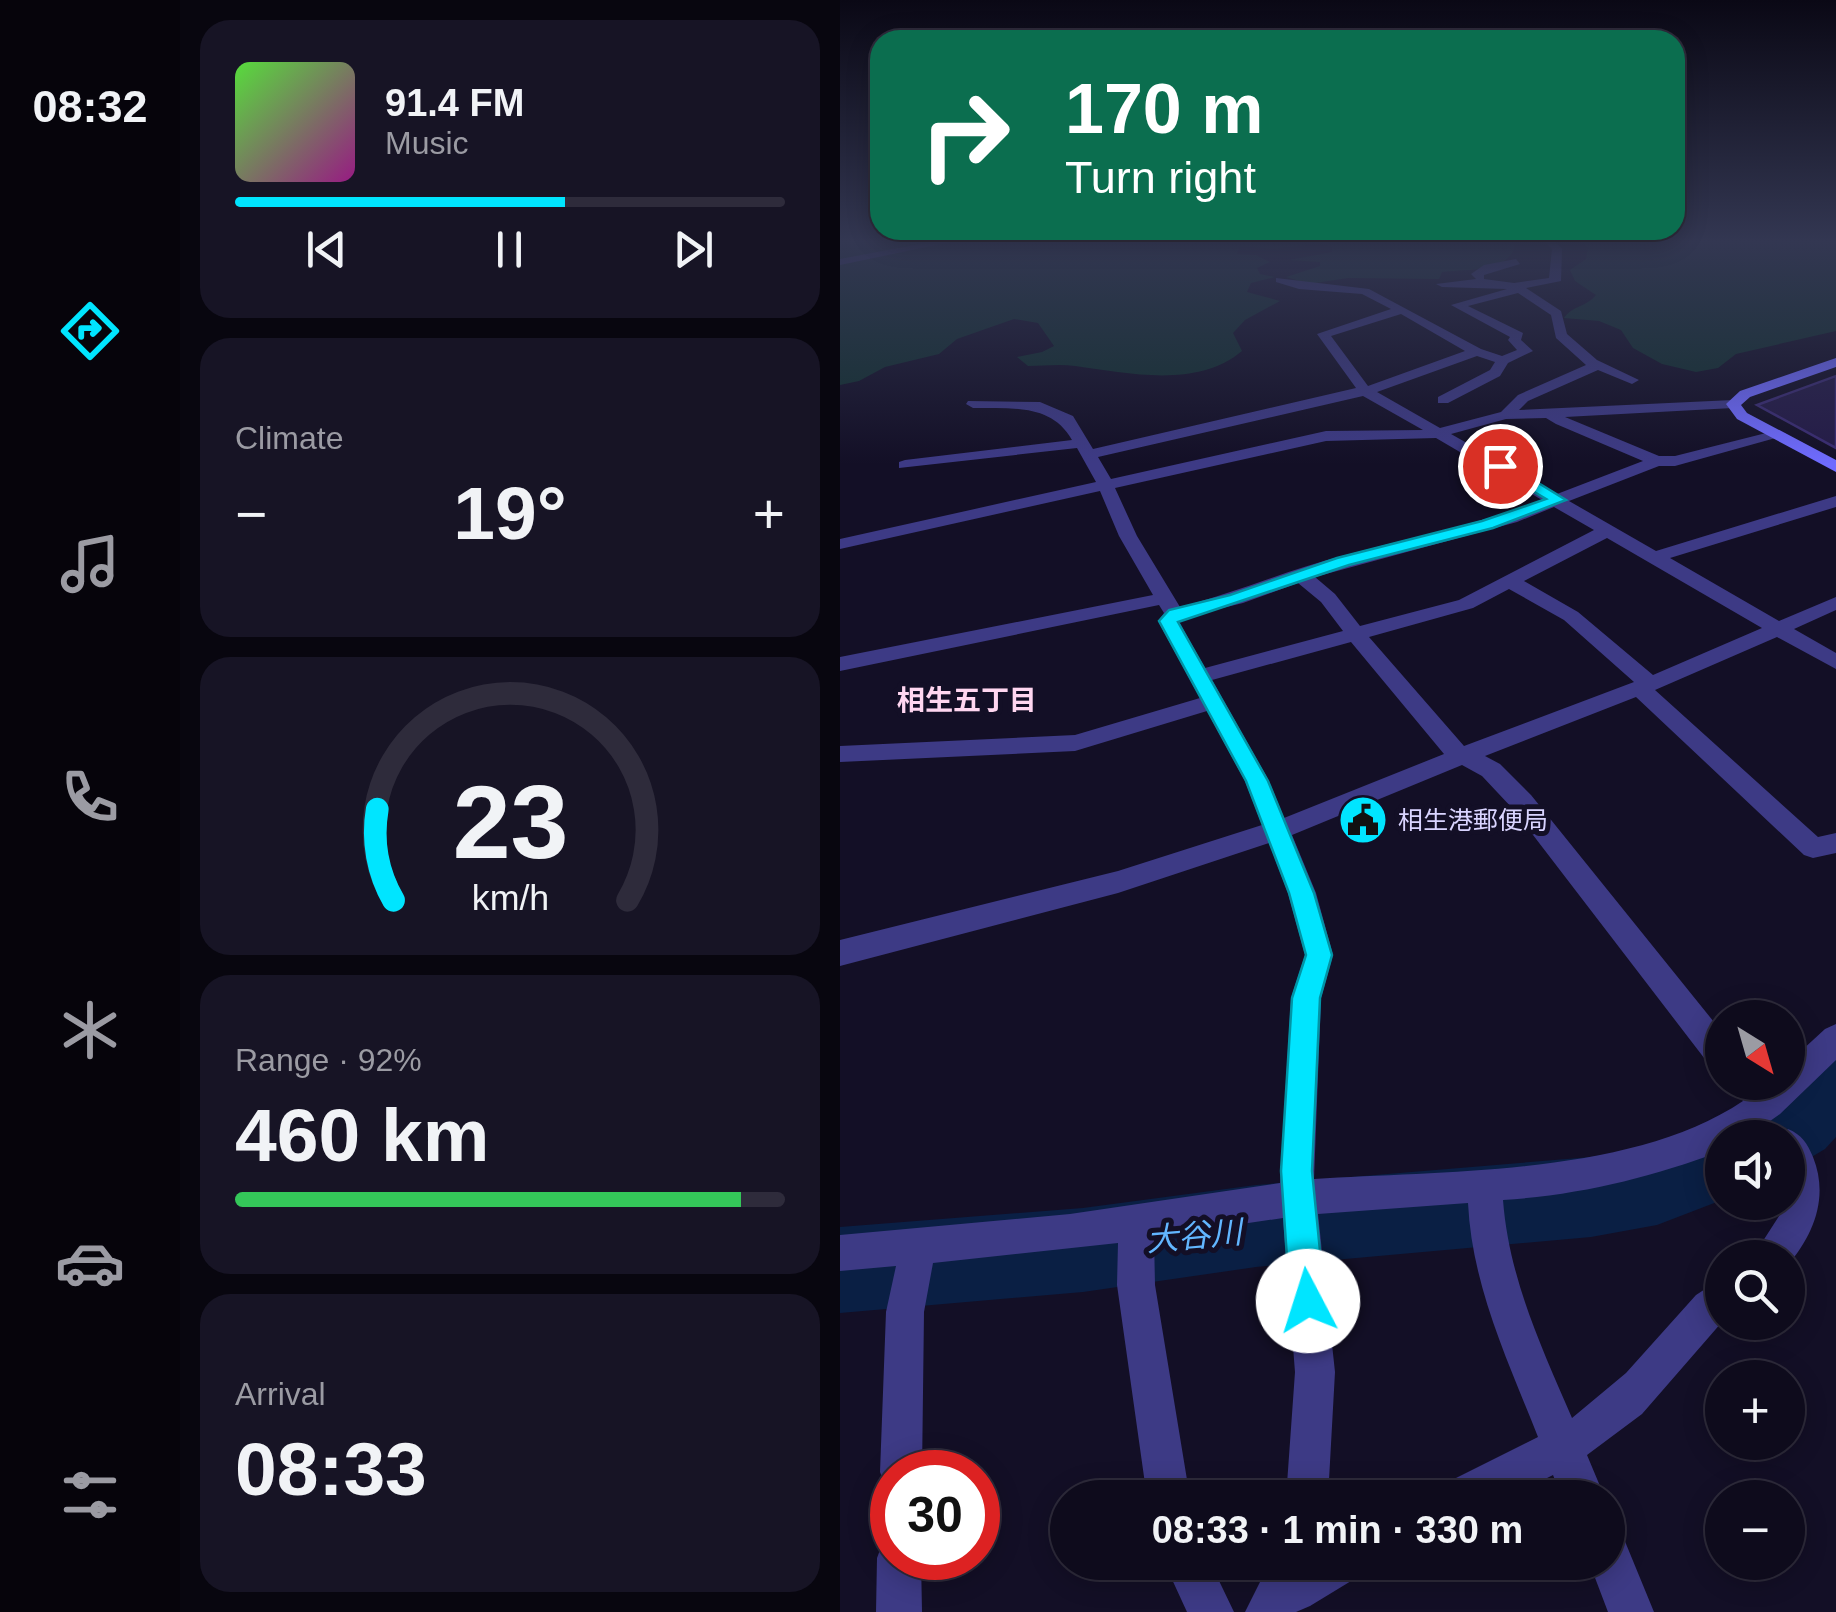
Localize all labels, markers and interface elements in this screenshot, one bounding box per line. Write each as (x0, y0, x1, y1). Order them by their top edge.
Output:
icon: right (900, 70, 1030, 200)
text: 170 m (1065, 70, 1263, 148)
text: 08:32 (32, 81, 148, 132)
text: 91.4 FM (385, 82, 524, 124)
text: Music (385, 125, 469, 161)
text: Turn right (1065, 152, 1256, 203)
icon: previous (299, 222, 354, 277)
icon: pause (482, 222, 537, 277)
icon: next (666, 222, 721, 277)
icon: directions (55, 296, 125, 366)
text: Climate (235, 420, 343, 456)
pin (1458, 424, 1543, 509)
icon: arrive (1473, 439, 1528, 494)
text: 19° (453, 471, 567, 555)
text: − (235, 483, 267, 545)
text: + (753, 483, 785, 545)
icon: music (55, 529, 125, 599)
district label: 相生五丁目 (897, 685, 1037, 716)
icon: phone (55, 762, 125, 832)
text: 23 (452, 764, 568, 880)
public building icon: 相生港郵便局 (1337, 794, 1389, 846)
place label: 相生港郵便局 (1398, 806, 1548, 834)
text: km/h (471, 878, 549, 918)
icon: climate (55, 995, 125, 1065)
north arrow (1705, 1000, 1805, 1100)
map controls (1705, 1000, 1805, 1580)
text: Range · 92% (235, 1042, 422, 1078)
text: 460 km (235, 1093, 489, 1177)
button: sound (1705, 1120, 1805, 1220)
water label: 大谷川 (1145, 1214, 1246, 1258)
icon: car (55, 1228, 125, 1298)
button: search (1705, 1240, 1805, 1340)
position arrow (1256, 1249, 1360, 1353)
button: + (1705, 1360, 1805, 1460)
text: Arrival (235, 1376, 326, 1412)
text: 08:33 (235, 1427, 427, 1511)
speed limit sign: 30 (870, 1450, 1000, 1580)
icon: filters (55, 1460, 125, 1530)
button: − (1705, 1480, 1805, 1580)
text: 08:33 · 1 min · 330 m (1152, 1509, 1523, 1551)

